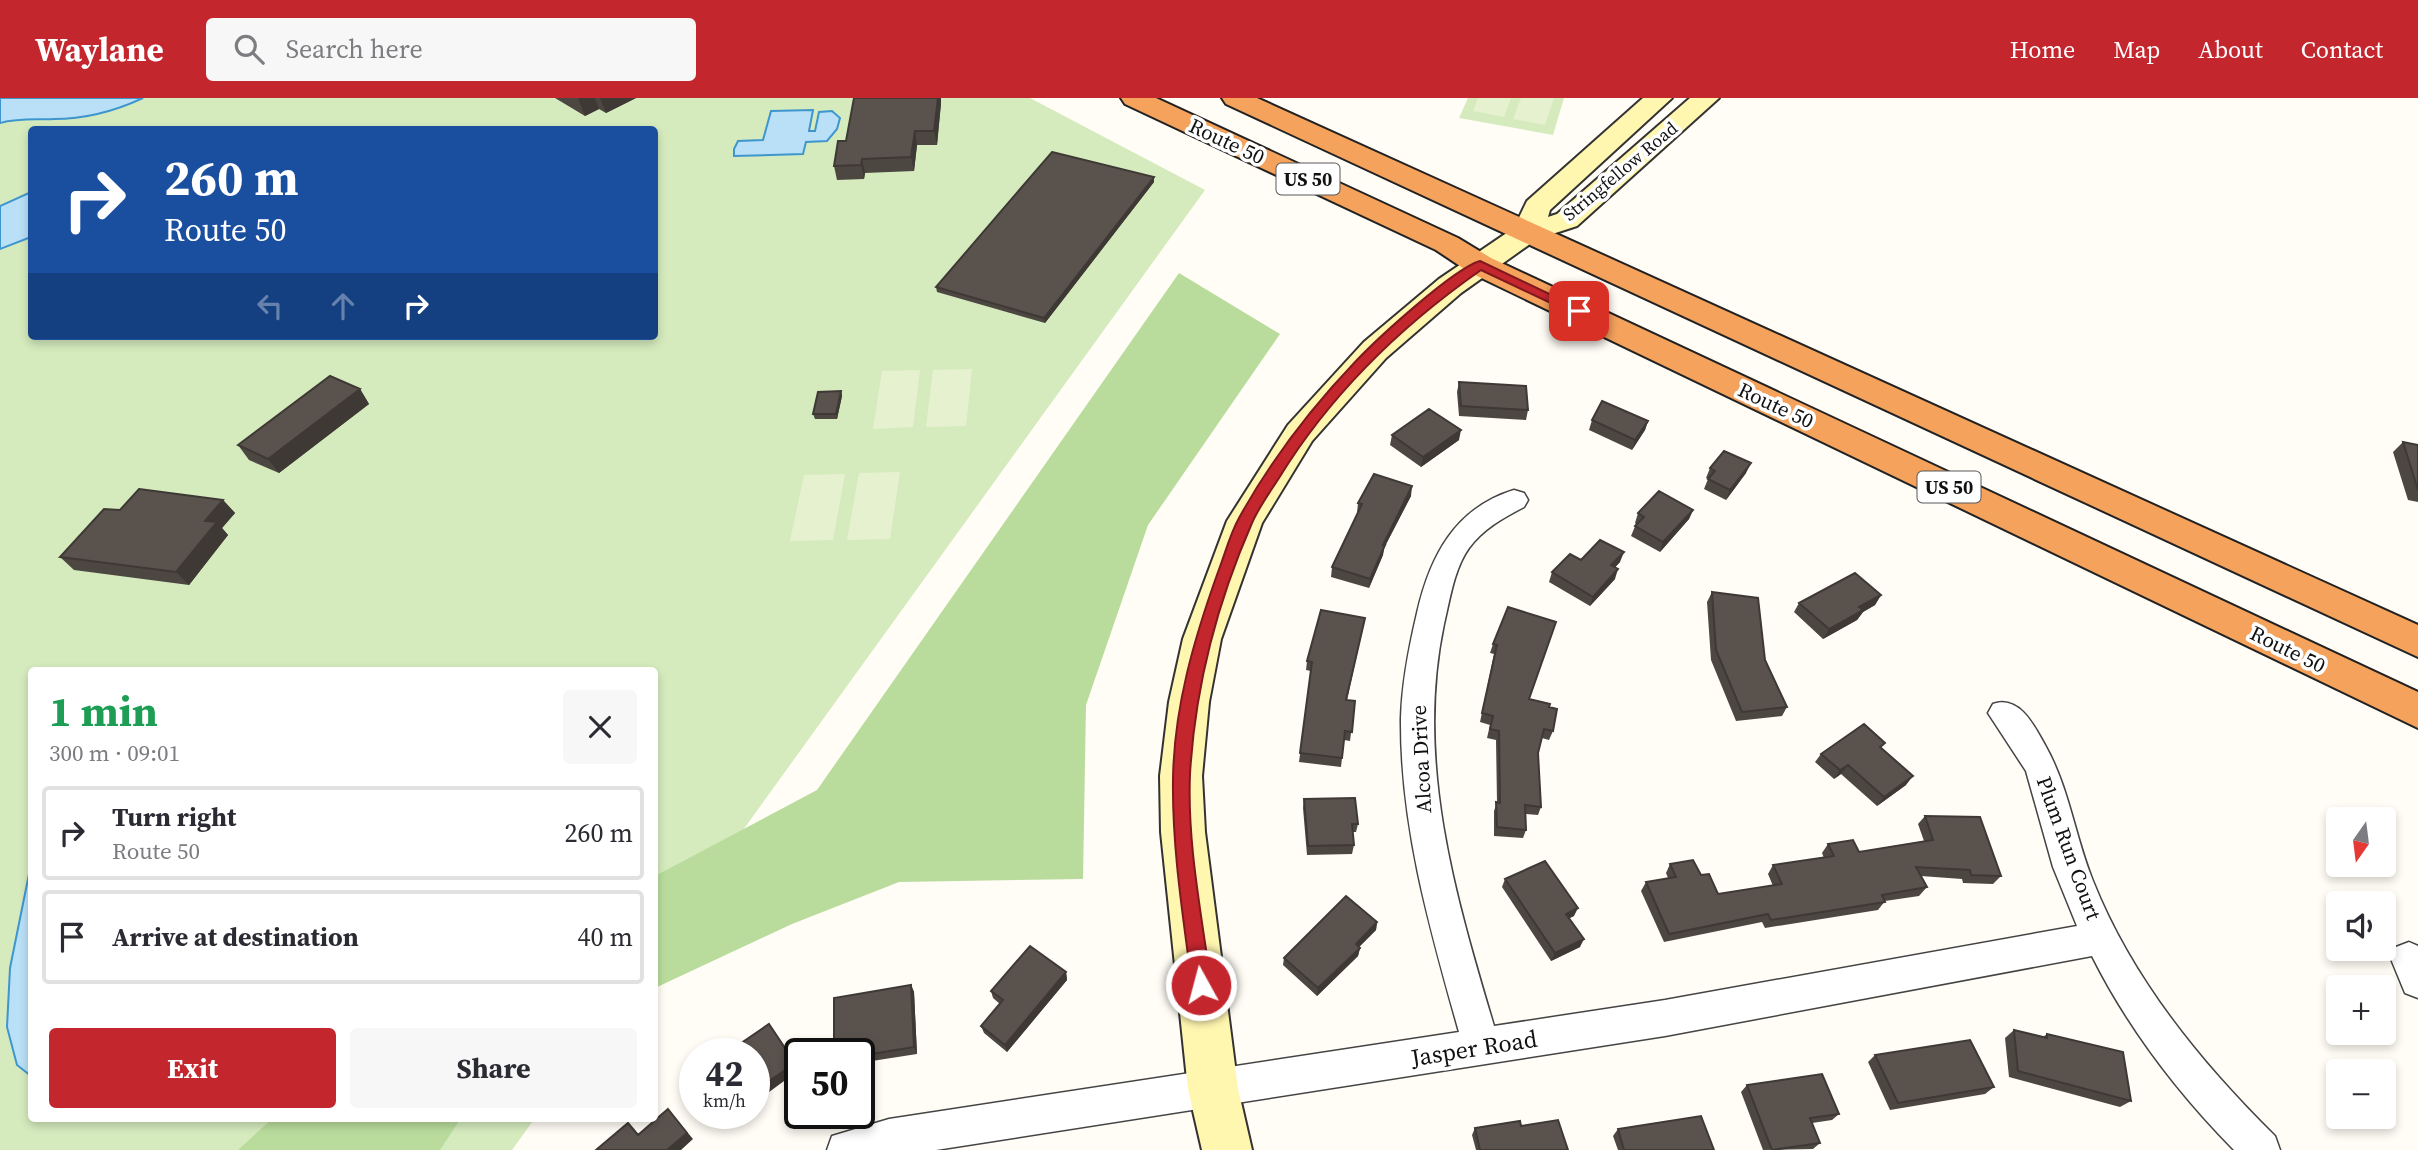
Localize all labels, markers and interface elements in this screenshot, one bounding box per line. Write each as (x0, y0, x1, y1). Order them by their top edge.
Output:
search box (206, 18, 696, 81)
text: Waylane (35, 27, 164, 72)
icon: search (230, 30, 268, 68)
text: Search here (286, 31, 423, 67)
text: Home (2010, 33, 2075, 66)
text: Map (2113, 33, 2160, 66)
text: About (2198, 33, 2263, 66)
text: Contact (2301, 33, 2383, 66)
street label: Route 50 (1184, 111, 1270, 171)
street label: Stringfellow Road (1557, 116, 1683, 226)
text: 260 m (164, 144, 299, 211)
icon: right (49, 154, 140, 245)
road number: US 50 (1276, 164, 1340, 194)
text: Route 50 (164, 208, 287, 252)
pin (1549, 281, 1609, 341)
icon: left (251, 287, 289, 325)
icon: ahead (324, 287, 362, 325)
icon: right (397, 287, 435, 325)
icon: arrive (1560, 292, 1598, 330)
street label: Route 50 (1733, 375, 1819, 435)
road number: US 50 (1918, 472, 1980, 502)
street label: Route 50 (2245, 618, 2331, 680)
text: 1 min (49, 682, 158, 740)
button: close (563, 690, 637, 764)
street label: Alcoa Drive (1404, 704, 1438, 814)
text: 300 m · 09:01 (49, 737, 180, 769)
street label: Plum Run Court (2030, 772, 2108, 924)
text: Turn right (112, 799, 236, 835)
north arrow (2326, 807, 2396, 877)
map controls (2326, 807, 2396, 1129)
icon: right (53, 814, 91, 852)
text: 260 m (565, 815, 633, 851)
text: Route 50 (112, 835, 200, 867)
button: sound (2326, 891, 2396, 961)
icon: arrive (53, 918, 91, 956)
text: Arrive at destination (112, 919, 359, 955)
text: 40 m (578, 919, 633, 955)
position arrow (1164, 948, 1238, 1022)
button: + (2326, 975, 2396, 1045)
street label: Jasper Road (1408, 1022, 1540, 1074)
button: Exit (49, 1028, 336, 1108)
button: Share (350, 1028, 637, 1108)
speed limit sign: 50 (784, 1038, 875, 1129)
text: 42 (706, 1050, 743, 1098)
button: − (2326, 1059, 2396, 1129)
text: km/h (703, 1088, 746, 1113)

